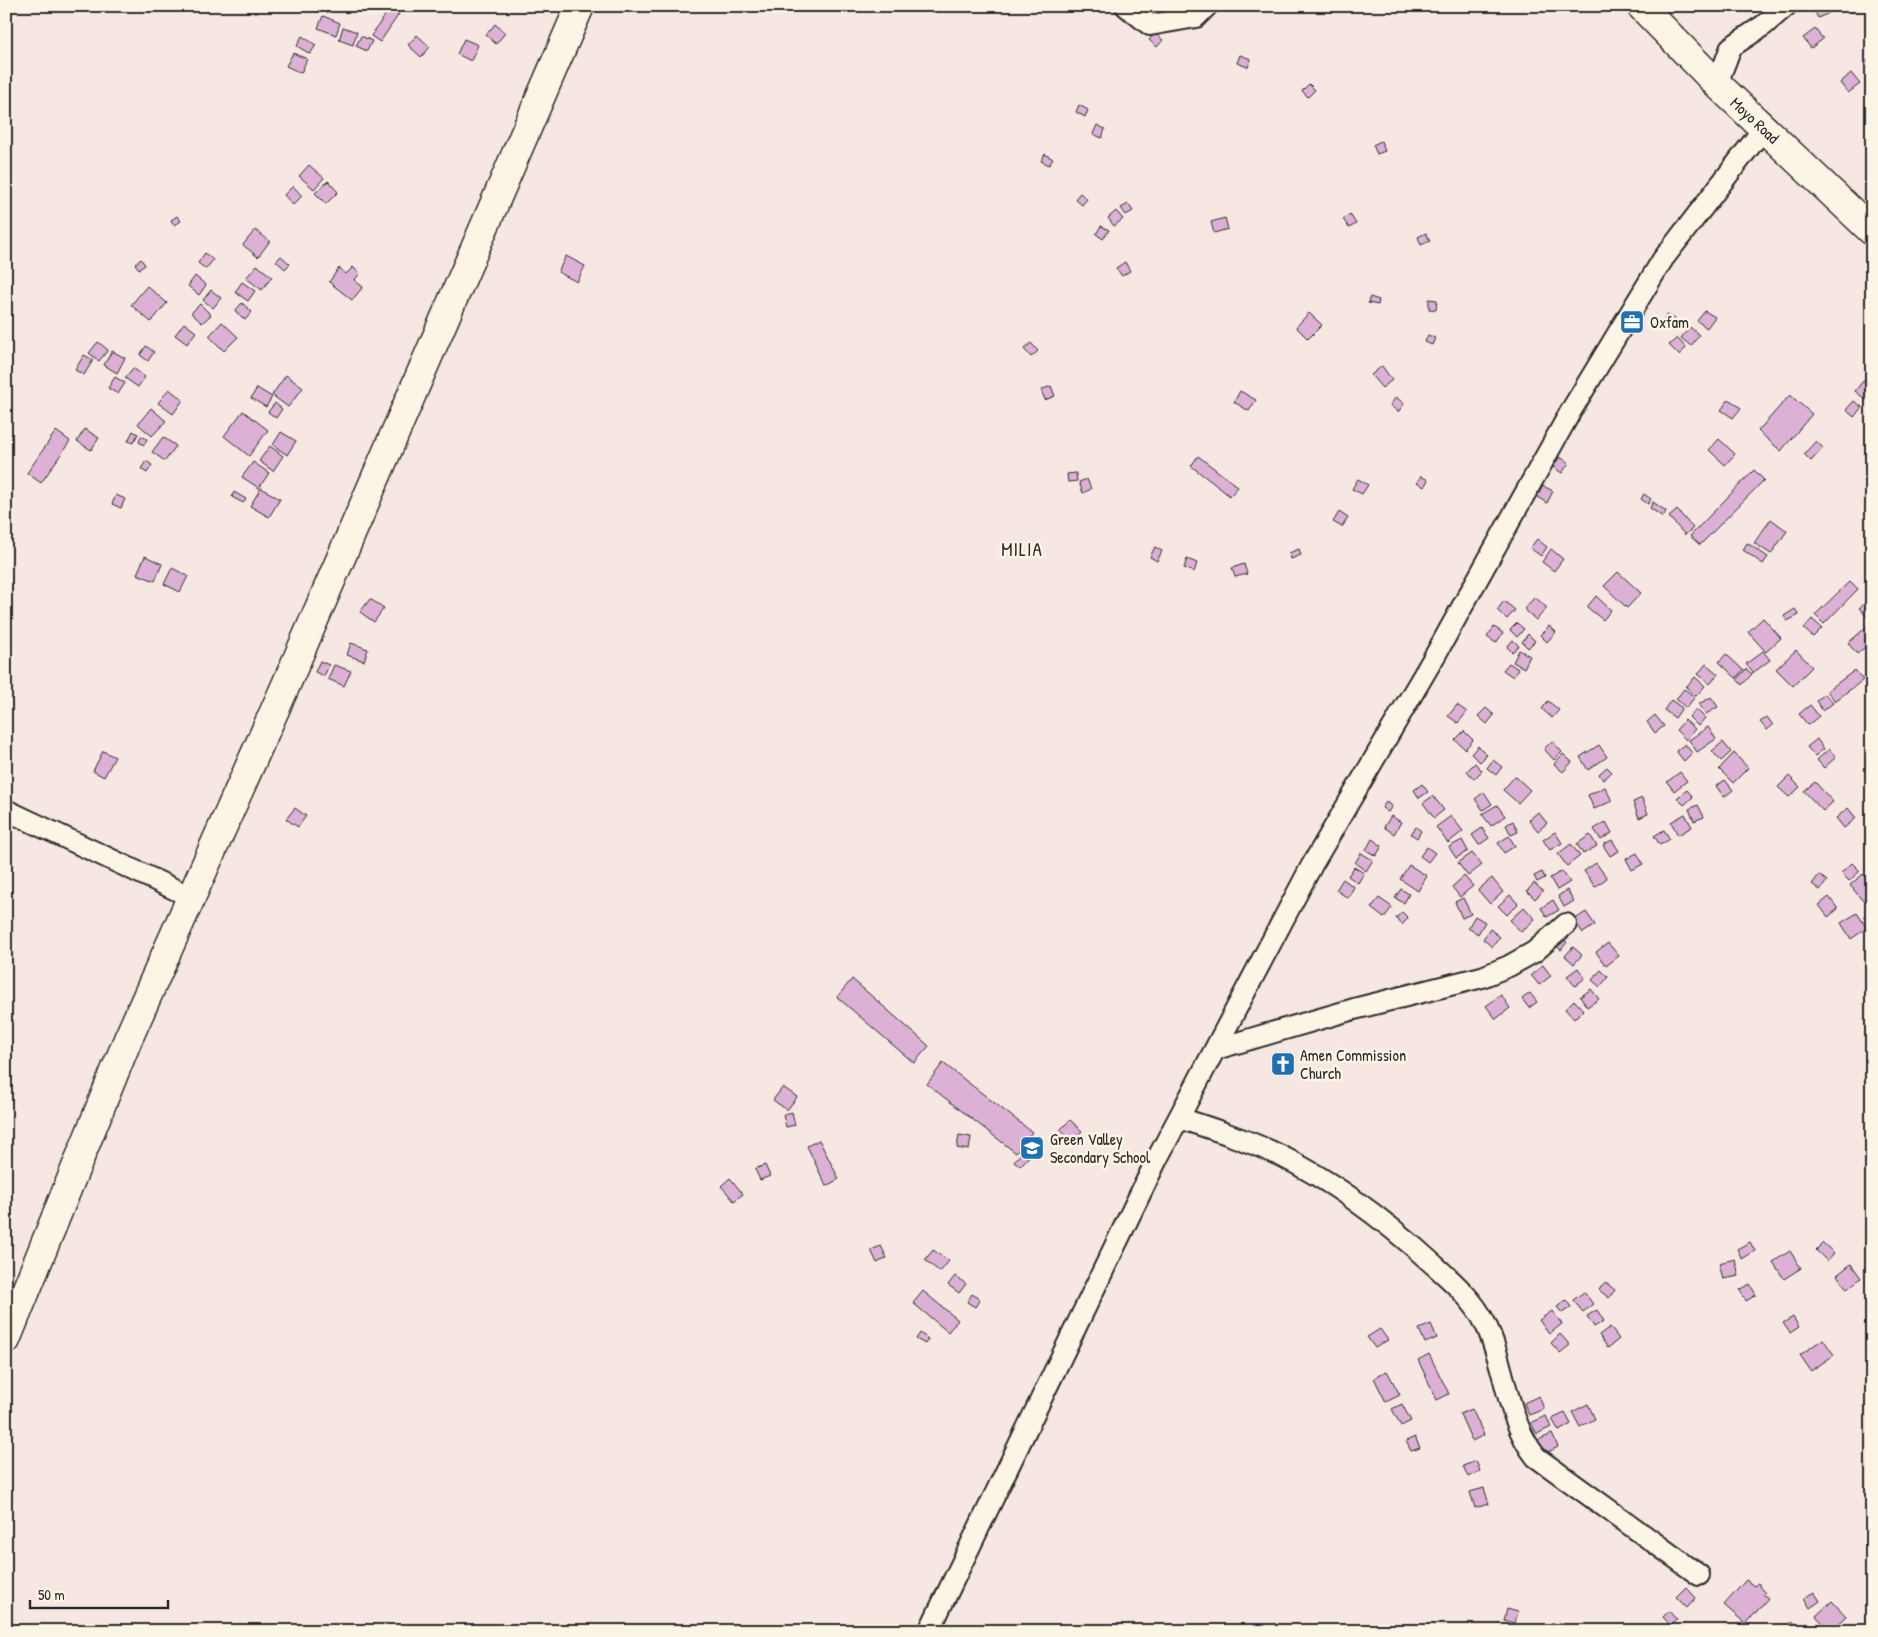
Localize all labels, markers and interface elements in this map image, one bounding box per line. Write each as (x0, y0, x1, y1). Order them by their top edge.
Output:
street label: Moyo Road (1726, 92, 1784, 148)
office icon: Oxfam (1619, 309, 1645, 335)
place label: Oxfam (1650, 311, 1689, 333)
district label: MILIA (1001, 536, 1043, 562)
place label: Amen Commission Church (1300, 1044, 1406, 1084)
church icon: Amen Commission Church (1270, 1051, 1296, 1077)
place label: Green Valley Secondary School (1050, 1128, 1151, 1168)
school or university icon: Green Valley Secondary School (1019, 1135, 1045, 1161)
scale bar (30, 1577, 168, 1609)
text: 50 m (38, 1584, 65, 1605)

